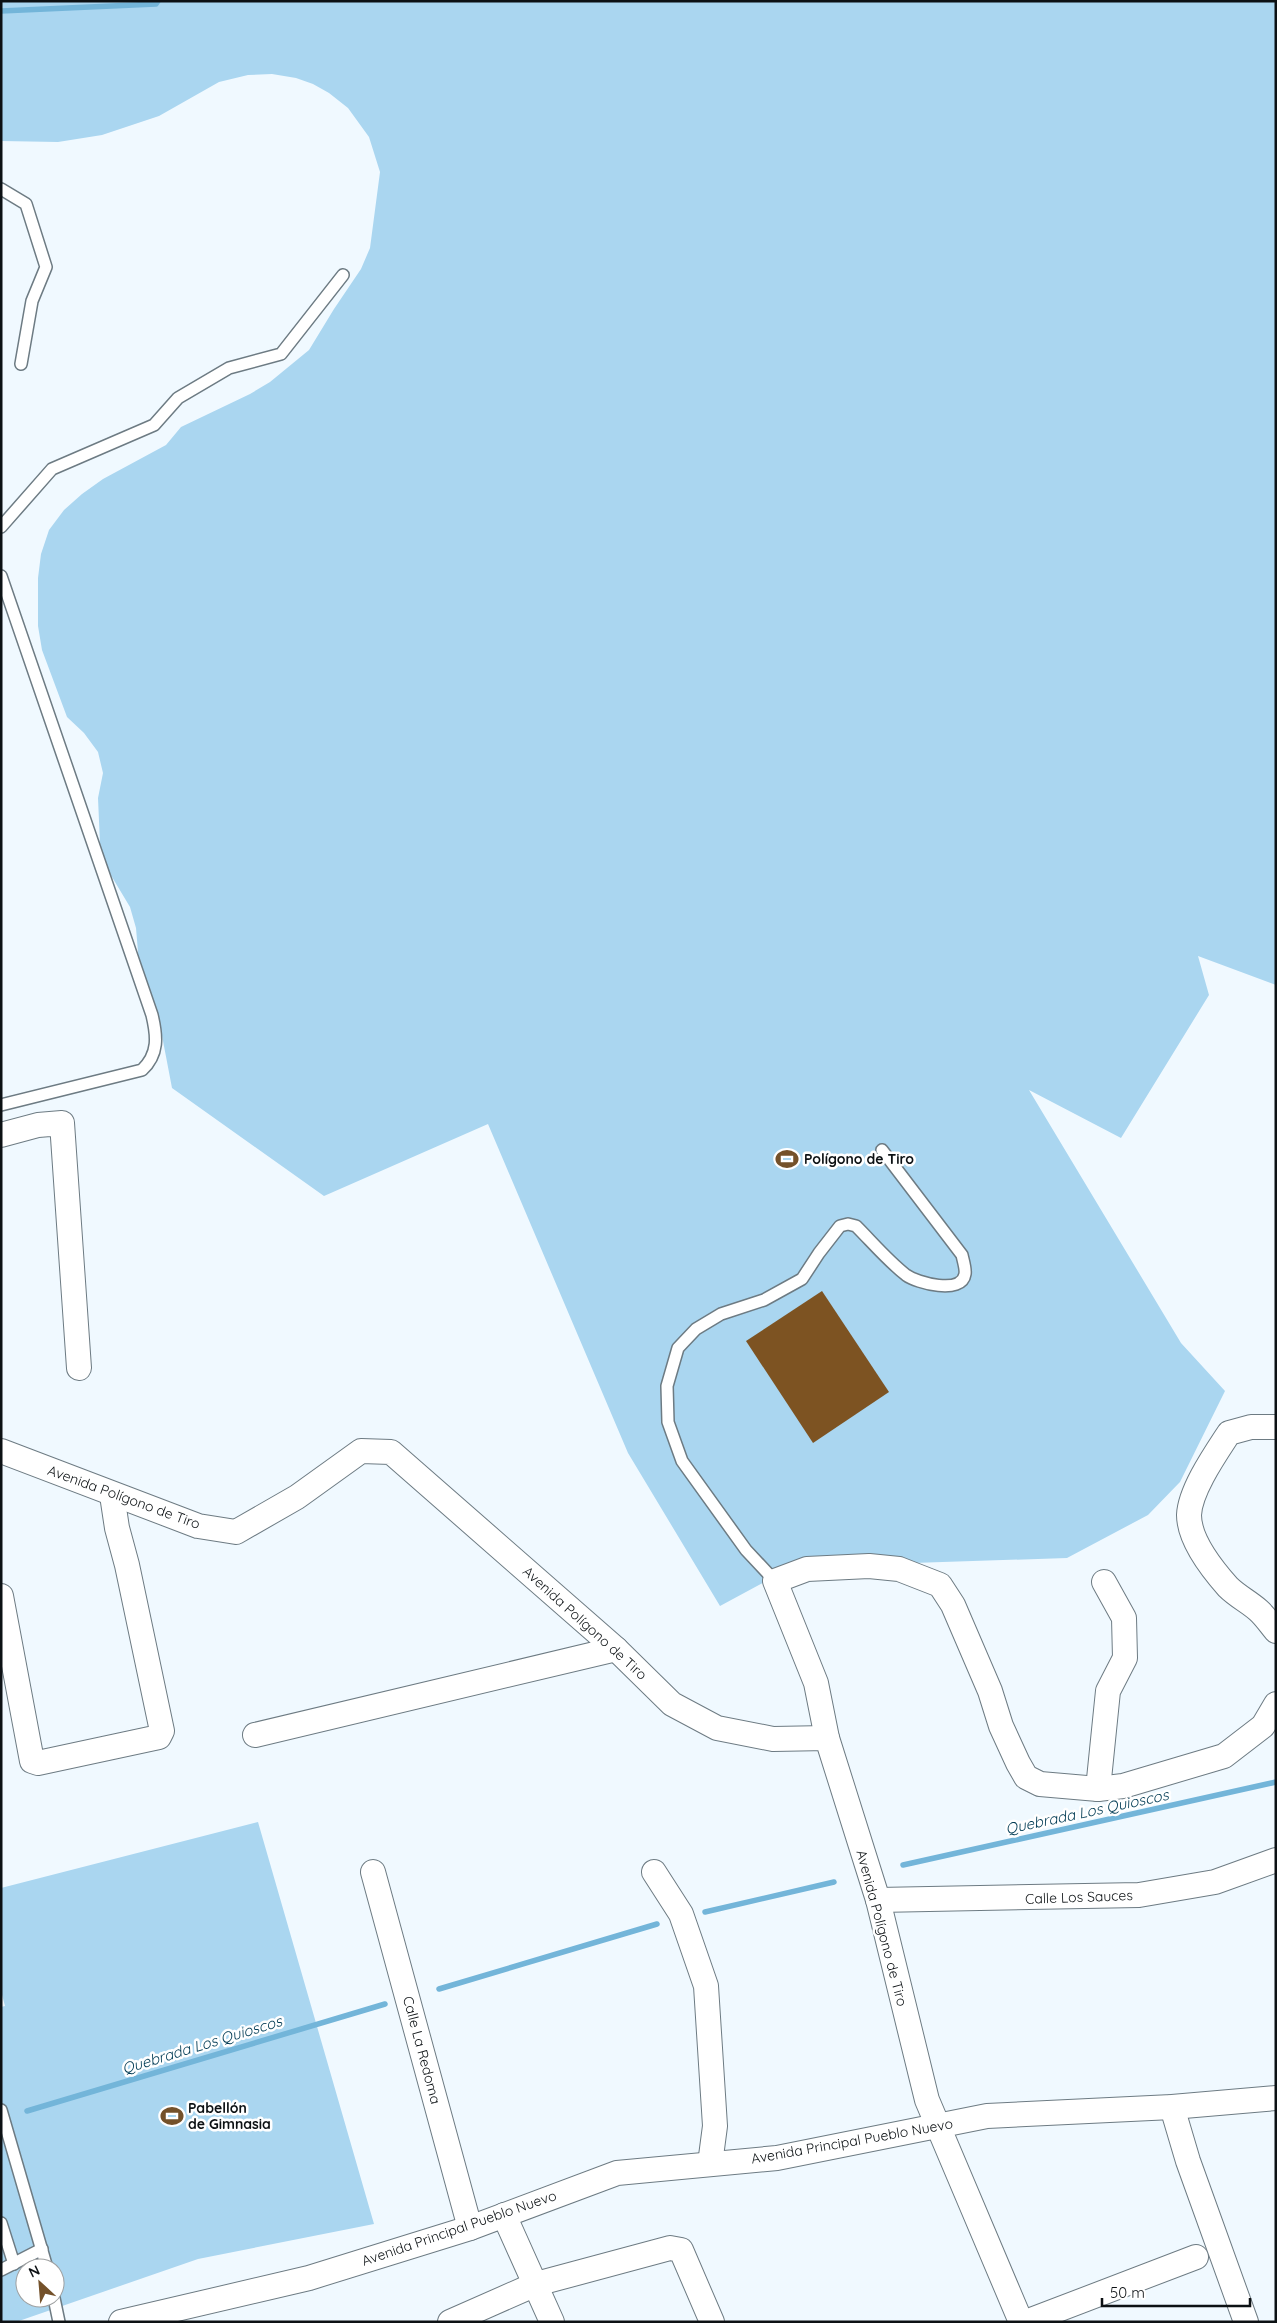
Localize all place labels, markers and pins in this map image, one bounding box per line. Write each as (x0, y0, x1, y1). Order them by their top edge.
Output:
sports icon: Polígono de Tiro (774, 1146, 800, 1172)
place label: Polígono de Tiro (804, 1150, 914, 1168)
place label: Pabellón de Gimnasia (188, 2099, 271, 2133)
sports icon: Pabellón de Gimnasia (159, 2103, 185, 2129)

